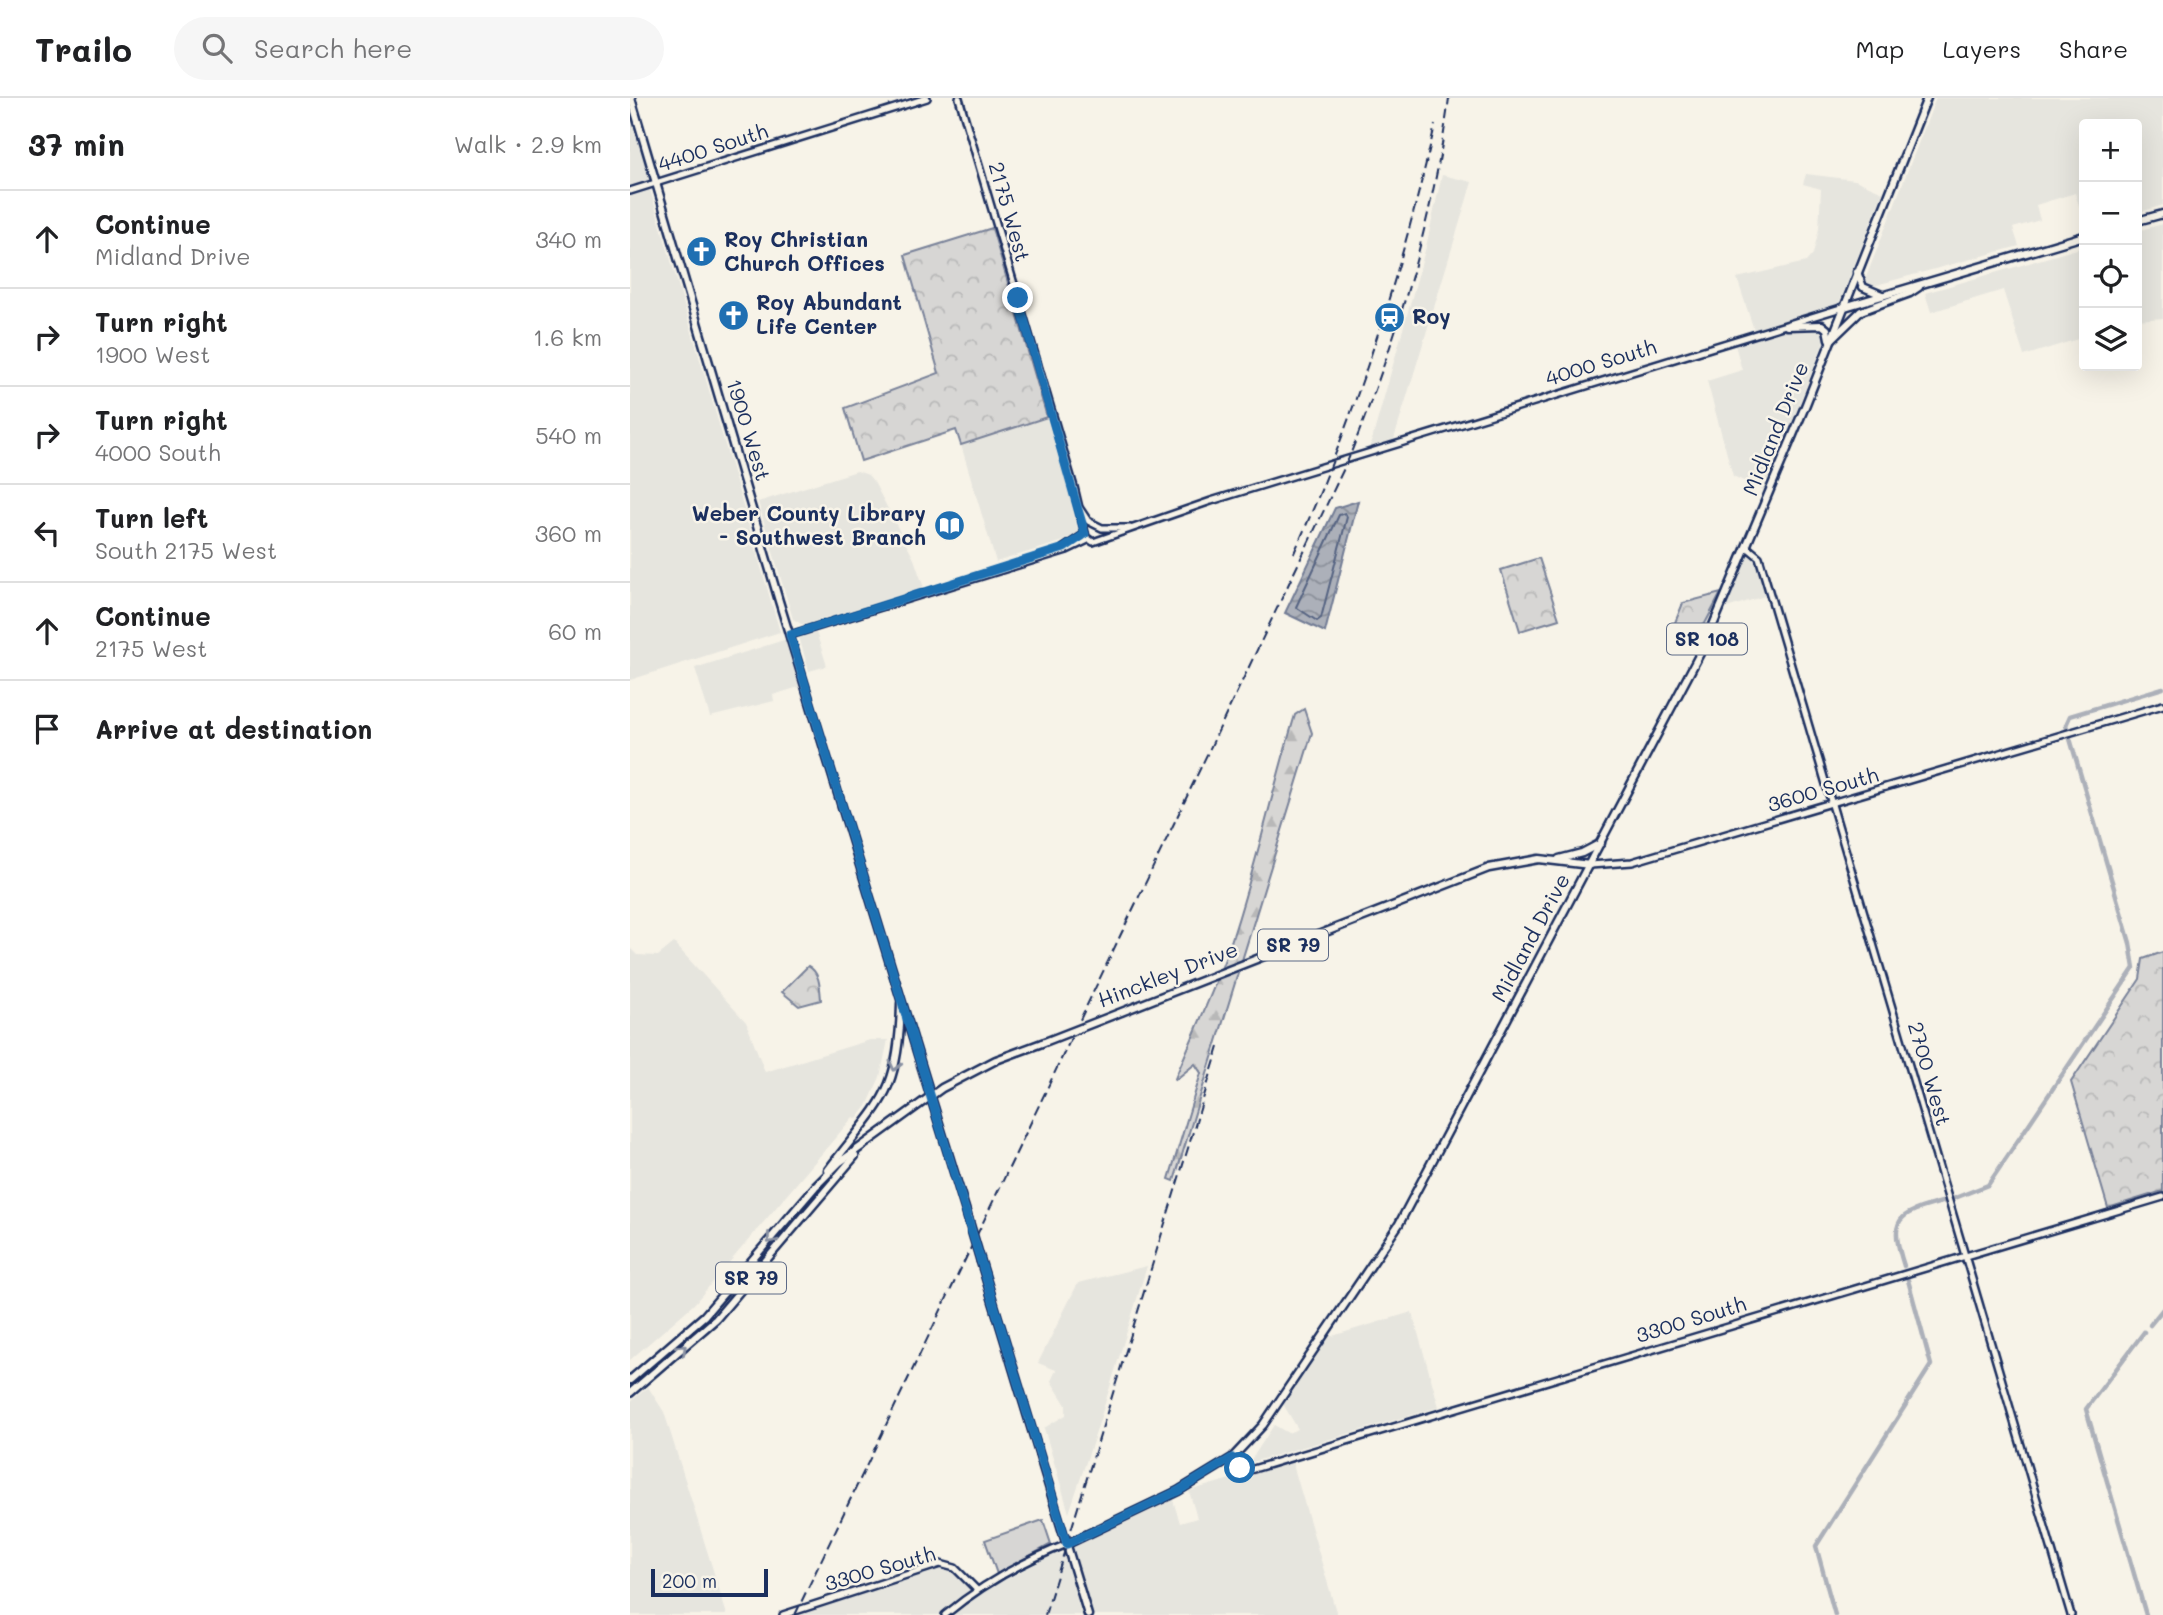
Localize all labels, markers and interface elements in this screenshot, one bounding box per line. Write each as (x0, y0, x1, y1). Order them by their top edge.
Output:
search box (174, 17, 664, 80)
text: Trailo (35, 27, 132, 70)
icon: search (198, 29, 236, 67)
text: Search here (254, 31, 412, 65)
text: Map (1856, 33, 1904, 64)
text: Layers (1942, 33, 2021, 64)
text: Share (2059, 33, 2128, 64)
street label: 4400 South (654, 116, 771, 177)
map controls (2079, 119, 2142, 371)
button: + (2079, 119, 2142, 182)
text: 37 min (28, 124, 125, 164)
text: Walk · 2.9 km (454, 129, 602, 159)
street label: 2175 West (983, 159, 1038, 265)
button: − (2079, 182, 2142, 245)
text: Continue (95, 207, 211, 241)
icon: ahead (28, 220, 66, 258)
text: 340 m (535, 224, 602, 254)
place label: Roy Christian Church Offices (724, 225, 885, 276)
church icon: Roy Christian Church Offices (684, 235, 718, 269)
text: Midland Drive (95, 241, 251, 271)
button: locate (2079, 245, 2142, 308)
route end (1002, 282, 1033, 313)
place label: Roy Abundant Life Center (756, 288, 902, 339)
church icon: Roy Abundant Life Center (716, 298, 750, 332)
station icon: Roy (1372, 300, 1406, 334)
place label: Roy (1412, 302, 1451, 330)
text: Turn right (95, 305, 228, 339)
button: layers (2079, 308, 2142, 371)
icon: right (28, 318, 66, 356)
text: 1.6 km (533, 322, 602, 352)
street label: 4000 South (1542, 332, 1659, 391)
text: 1900 West (95, 339, 210, 369)
street label: Midland Drive (1735, 358, 1814, 499)
street label: 1900 West (721, 375, 778, 484)
text: Turn right (95, 403, 228, 437)
icon: right (28, 416, 66, 454)
text: 540 m (535, 420, 602, 450)
text: 4000 South (95, 437, 221, 467)
place label: Weber County Library - Southwest Branch (692, 499, 926, 550)
text: Turn left (95, 501, 208, 535)
library icon: Weber County Library - Southwest Branch (932, 509, 966, 543)
icon: left (28, 514, 66, 552)
text: 360 m (535, 518, 602, 548)
text: South 2175 West (95, 535, 277, 565)
text: Continue (95, 599, 211, 633)
icon: ahead (28, 612, 66, 650)
text: 60 m (548, 616, 602, 646)
road number: SR 108 (1667, 624, 1747, 654)
text: 2175 West (95, 633, 207, 663)
icon: arrive (28, 710, 66, 748)
text: Arrive at destination (95, 712, 372, 746)
street label: 3600 South (1764, 760, 1881, 817)
street label: Midland Drive (1484, 868, 1575, 1006)
road number: SR 79 (1258, 930, 1328, 960)
street label: Hinckley Drive (1094, 934, 1241, 1013)
street label: 2700 West (1903, 1018, 1958, 1129)
one-way arrow (889, 1059, 903, 1071)
one-way arrow (767, 1230, 779, 1243)
road number: SR 79 (716, 1262, 786, 1294)
street label: 3300 South (1632, 1289, 1749, 1348)
one-way arrow (674, 1345, 687, 1357)
route start (1224, 1452, 1255, 1483)
street label: 3300 South (821, 1539, 938, 1596)
scale bar (651, 1566, 768, 1598)
text: 200 m (662, 1568, 717, 1593)

